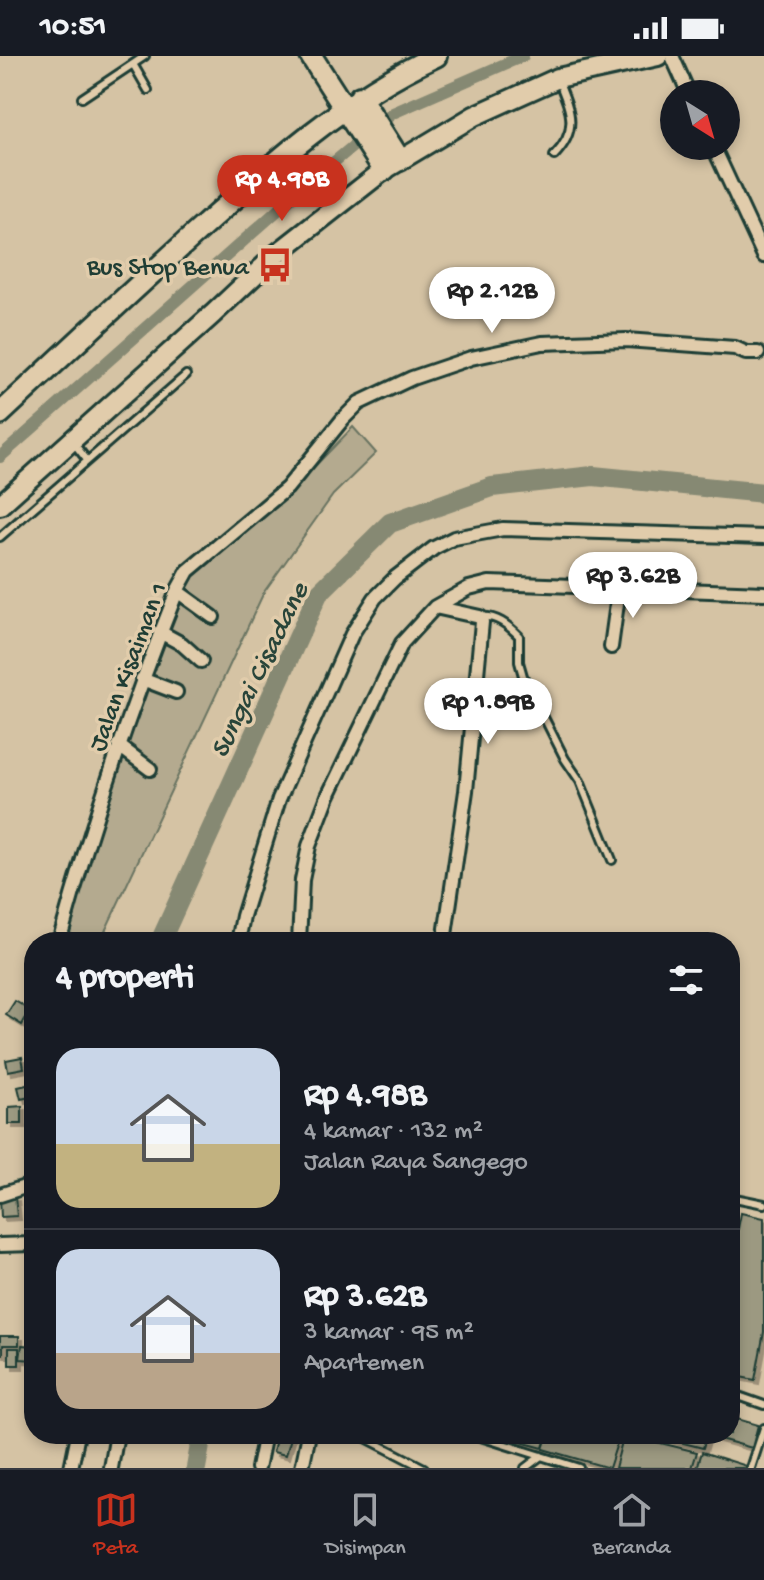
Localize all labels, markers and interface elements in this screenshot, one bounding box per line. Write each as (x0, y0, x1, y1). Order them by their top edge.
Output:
text: 10:51 (40, 11, 106, 46)
north arrow (660, 80, 740, 160)
map controls (660, 80, 740, 160)
pin: Rp 4.98B (199, 155, 365, 223)
text: Rp 4.98B (235, 165, 329, 196)
bus stop icon: Bus Stop Benua (256, 246, 294, 284)
place label: Bus Stop Benua (86, 254, 251, 285)
pin: Rp 2.12B (409, 267, 575, 335)
text: Rp 2.12B (447, 277, 537, 308)
pin: Rp 3.62B (550, 552, 716, 620)
text: Rp 3.62B (586, 562, 680, 593)
water label: Sungai Cisadane (204, 577, 318, 764)
street label: Jalan Kisaiman 1 (84, 579, 177, 756)
pin: Rp 1.89B (405, 678, 571, 746)
text: Rp 1.89B (442, 688, 534, 719)
icon: filters (664, 958, 708, 1002)
text: 4 properti (56, 960, 194, 1000)
text: Rp 4.98B (304, 1077, 426, 1117)
icon: home (120, 1080, 216, 1176)
text: 4 kamar · 132 m² (304, 1117, 483, 1148)
text: Jalan Raya Sangego (304, 1148, 528, 1179)
text: Rp 3.62B (304, 1278, 426, 1318)
icon: home (120, 1281, 216, 1377)
text: 3 kamar · 95 m² (304, 1318, 474, 1349)
text: Apartemen (304, 1349, 424, 1380)
tab: Peta (93, 1488, 138, 1562)
tab: Disimpan (325, 1488, 406, 1562)
tab: Beranda (592, 1488, 671, 1562)

